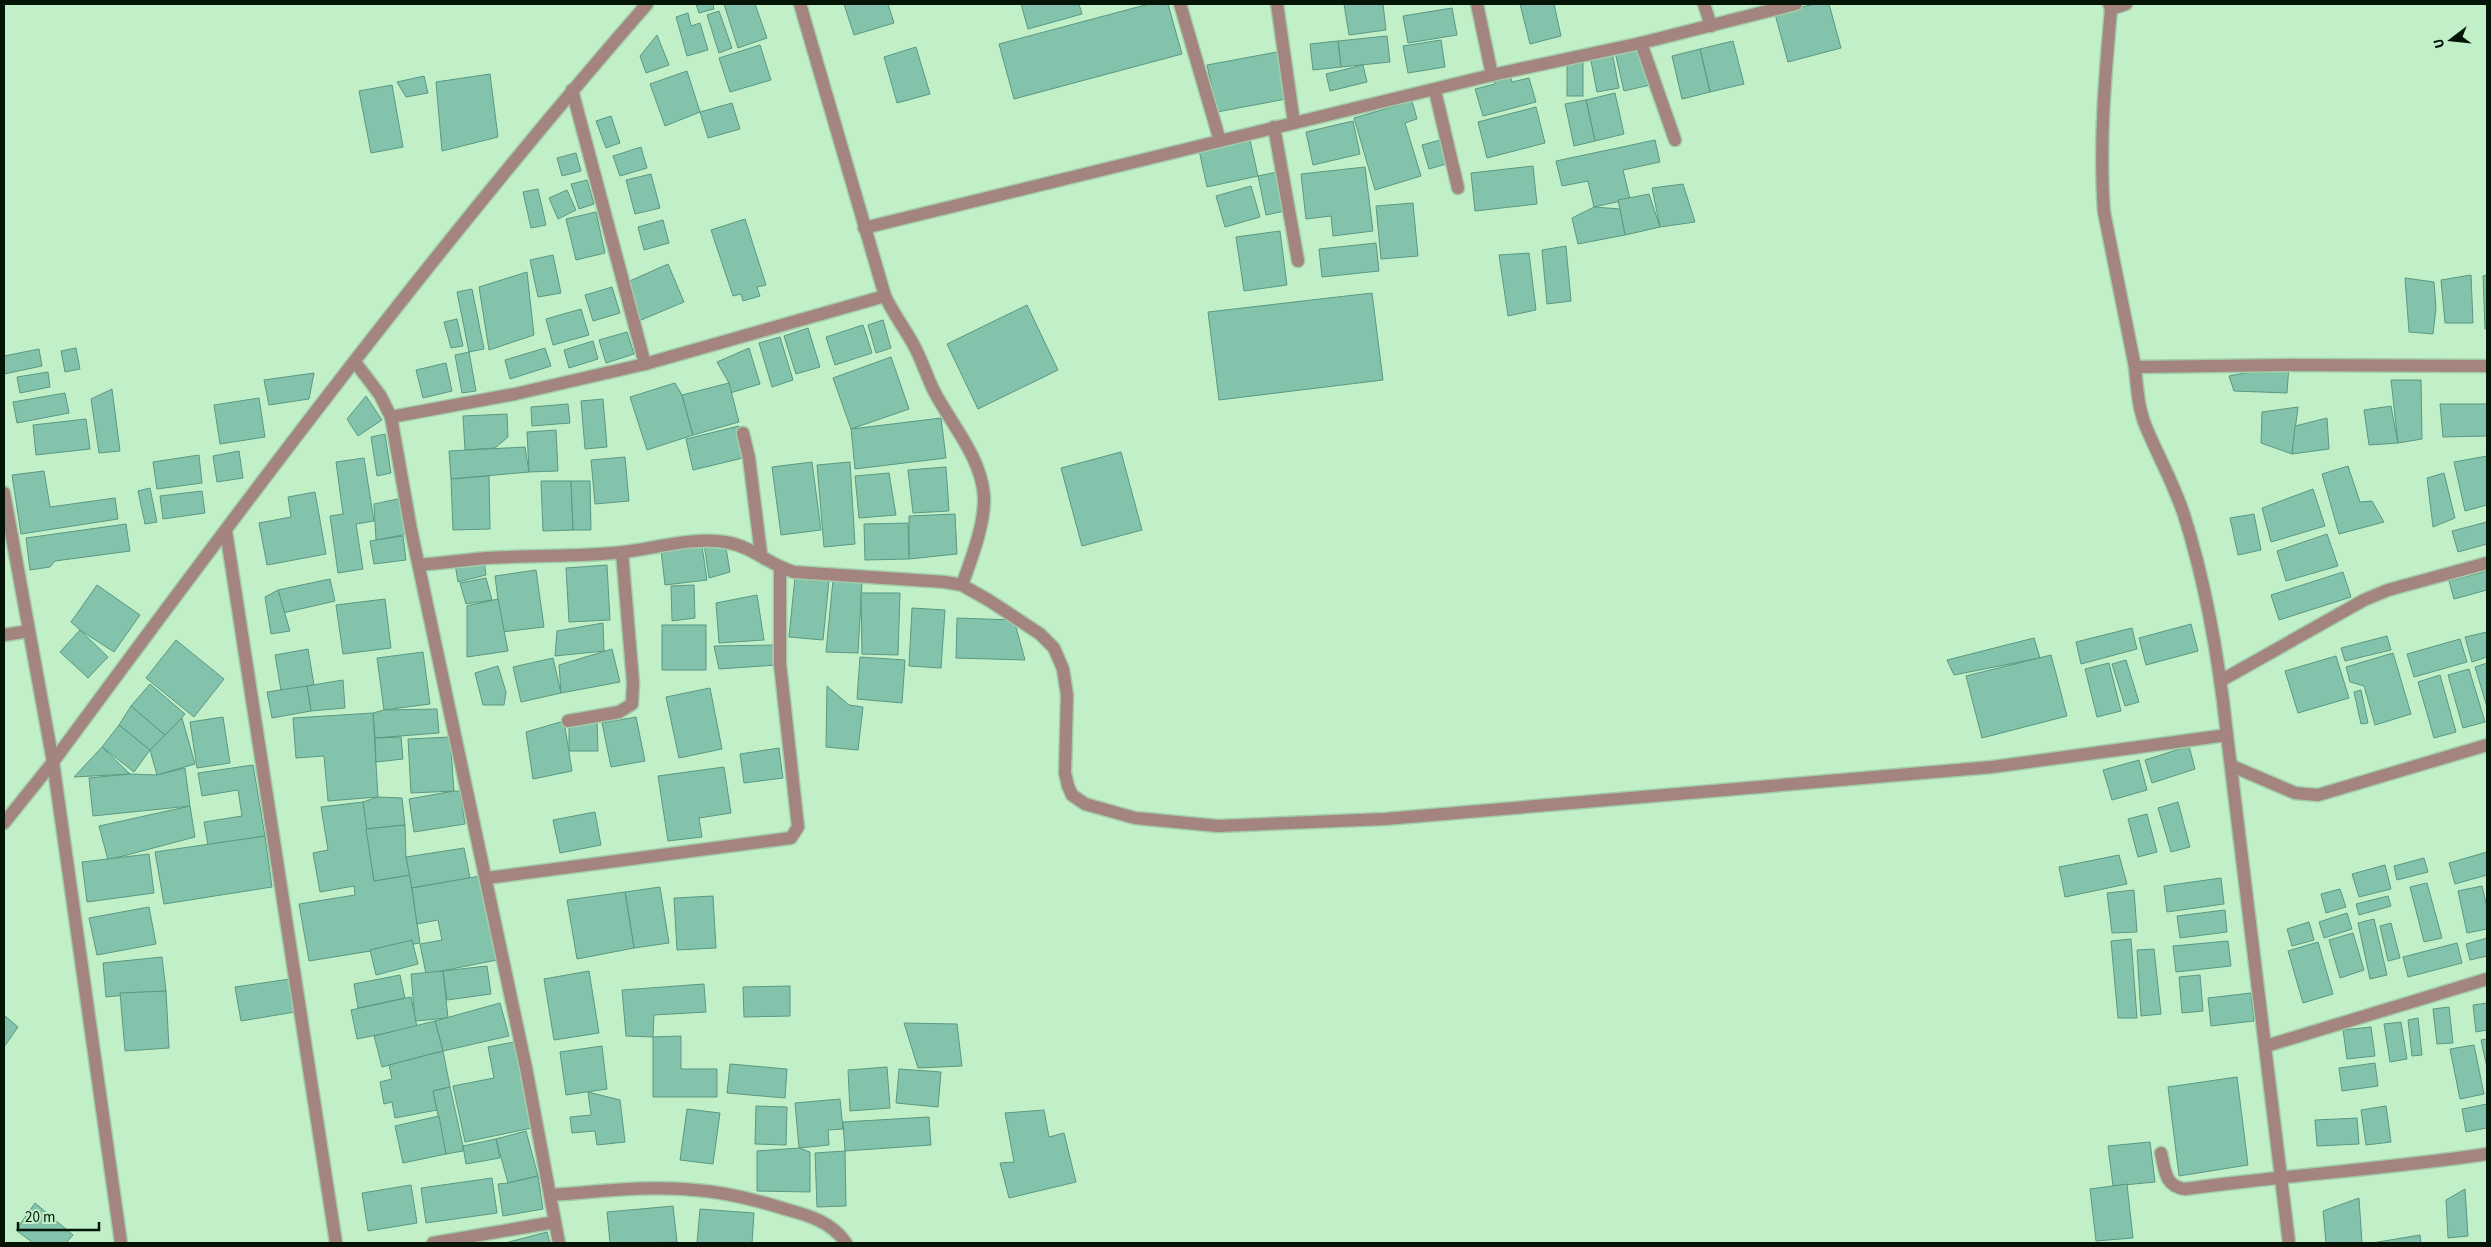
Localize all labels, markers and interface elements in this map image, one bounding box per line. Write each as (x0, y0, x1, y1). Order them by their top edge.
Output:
north arrow (2426, 15, 2476, 65)
text: U (2429, 36, 2450, 51)
scale bar (18, 1200, 99, 1232)
text: 20 m (25, 1207, 55, 1228)

